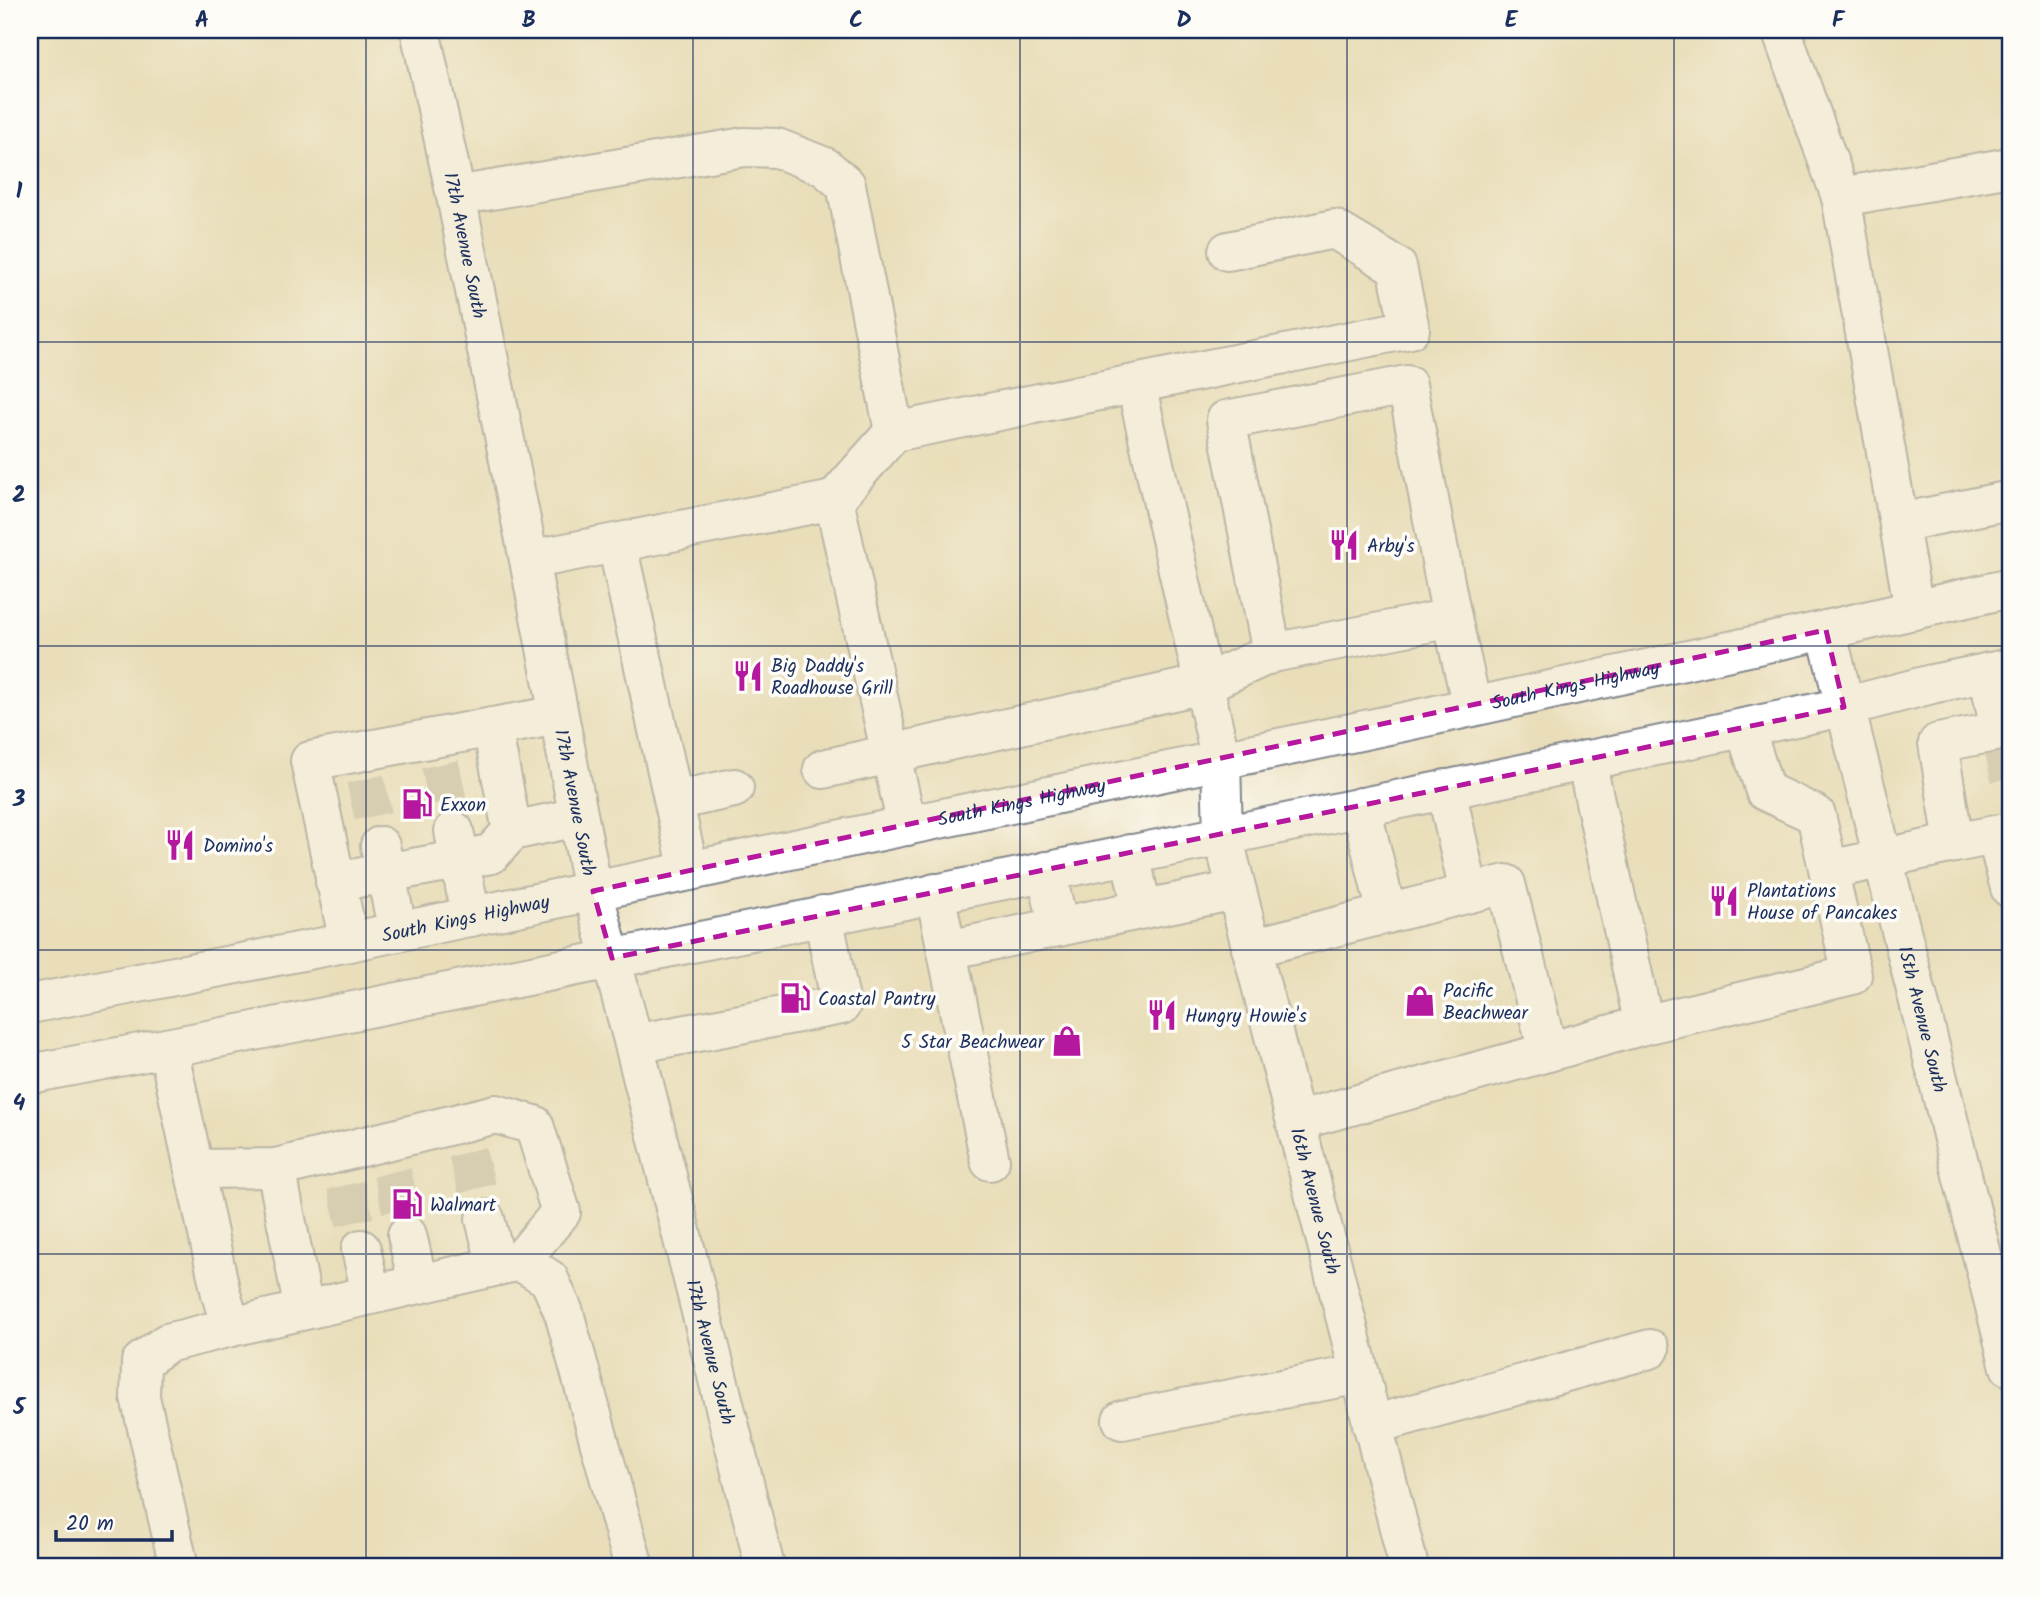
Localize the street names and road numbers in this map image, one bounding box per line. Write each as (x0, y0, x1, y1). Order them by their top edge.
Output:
street label: 17th Avenue South (434, 169, 493, 322)
street label: South Kings Highway (1489, 653, 1663, 719)
street label: 17th Avenue South (545, 727, 603, 879)
street label: South Kings Highway (935, 771, 1110, 836)
street label: South Kings Highway (379, 887, 554, 952)
street label: 15th Avenue South (1888, 943, 1954, 1096)
street label: 16th Avenue South (1281, 1125, 1347, 1278)
street label: 17th Avenue South (677, 1276, 742, 1428)

